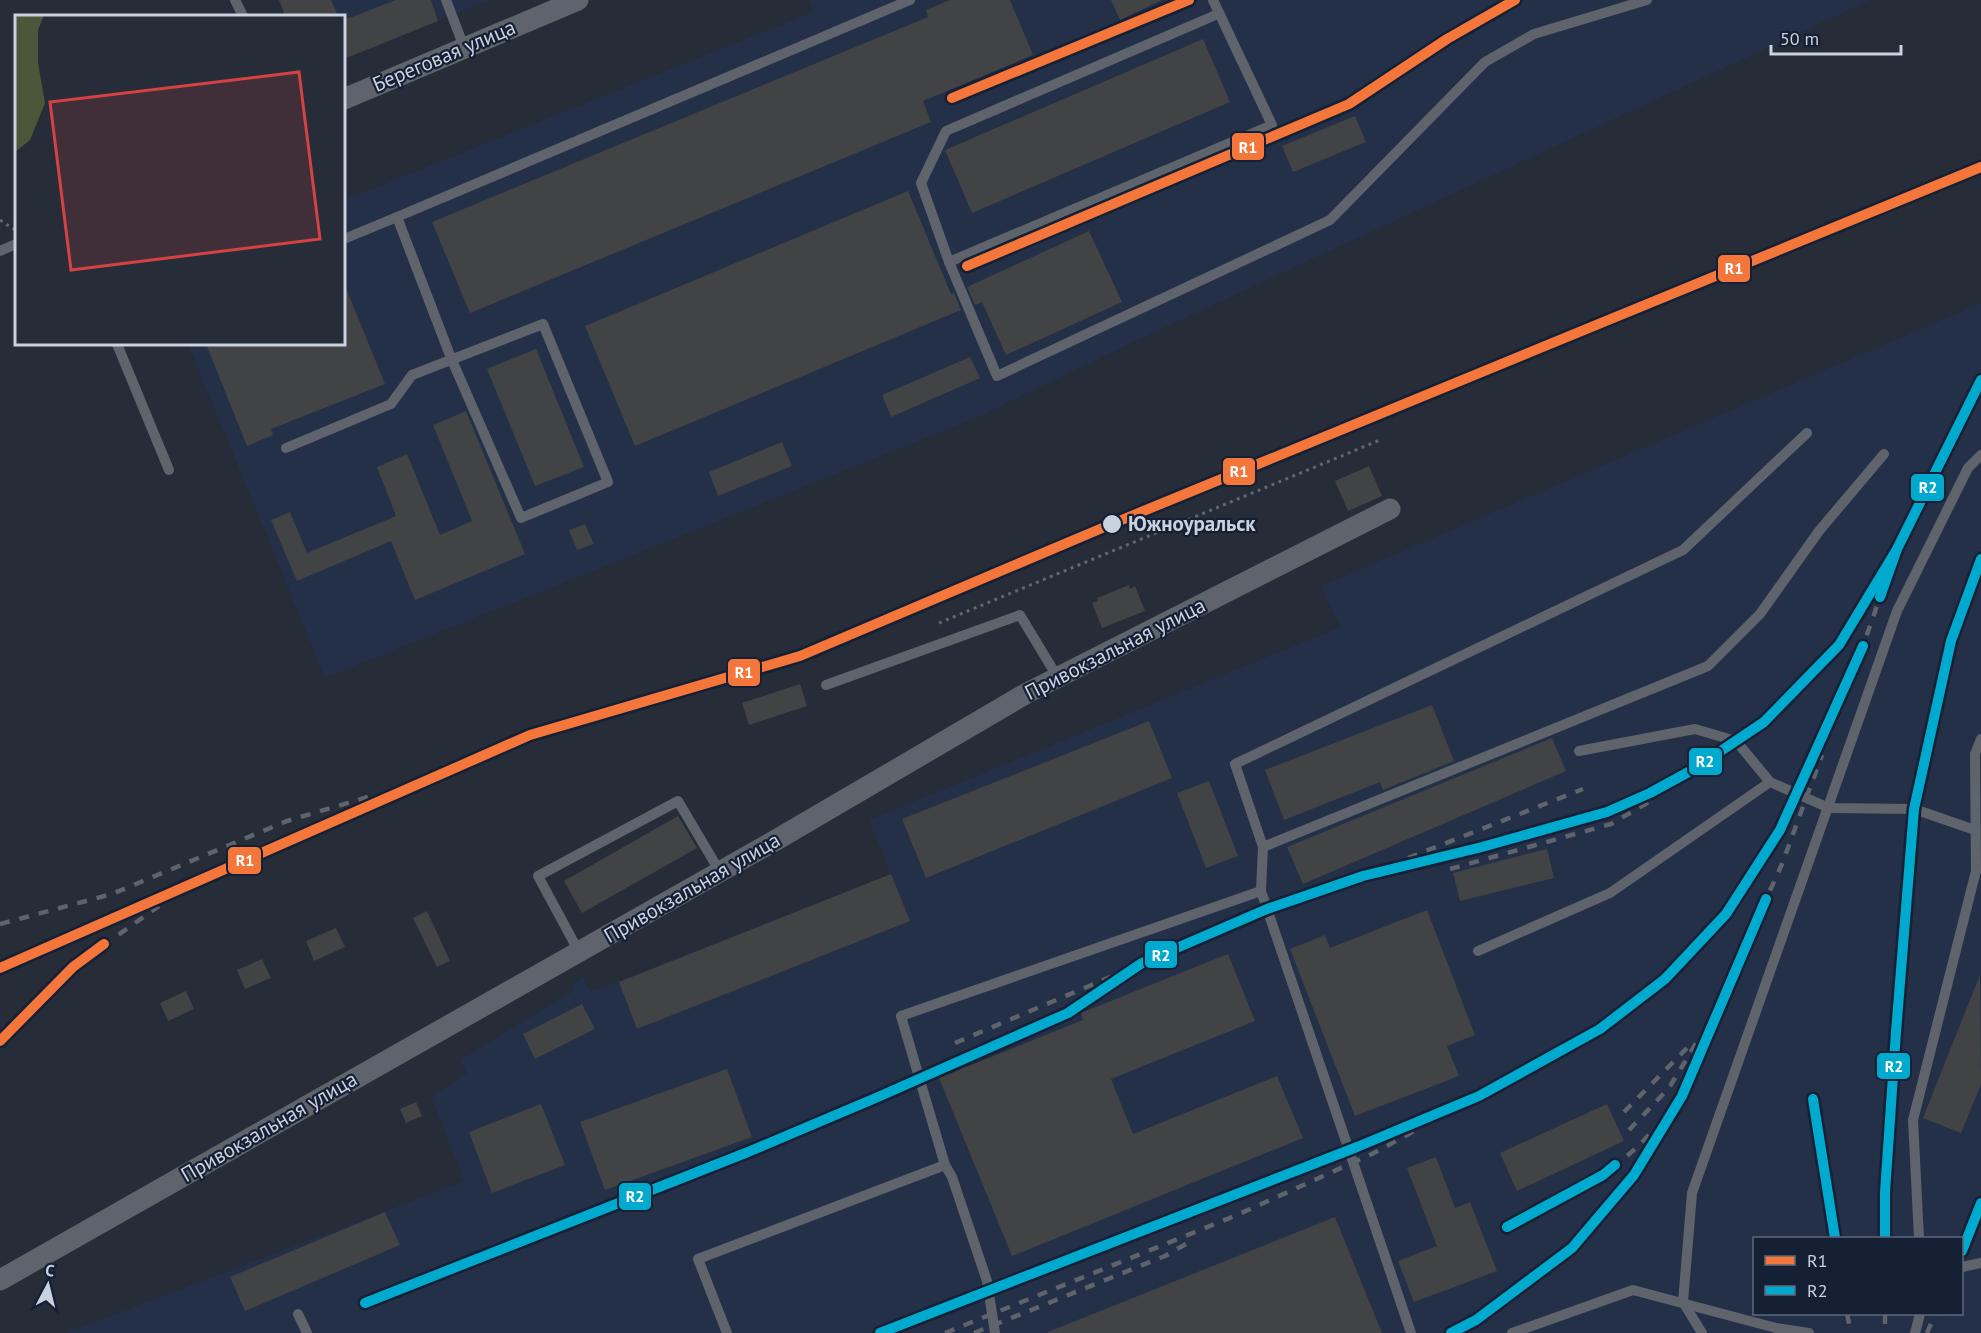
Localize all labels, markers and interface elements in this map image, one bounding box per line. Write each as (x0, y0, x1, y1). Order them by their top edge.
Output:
street label: Береговая улица (368, 13, 519, 98)
inset map (15, 15, 345, 345)
scale bar (1771, 18, 1902, 56)
text: 50 m (1780, 27, 1819, 50)
line badge: R1 (1231, 132, 1265, 161)
text: R1 (1239, 137, 1257, 157)
line badge: R1 (1717, 254, 1751, 283)
text: R1 (1725, 258, 1743, 278)
line badge: R1 (1222, 457, 1256, 486)
text: R1 (1230, 461, 1248, 481)
line badge: R2 (1910, 473, 1945, 502)
text: R2 (1919, 477, 1937, 497)
place label: Южноуральск (1128, 510, 1256, 537)
marker: Южноуральск (1101, 513, 1123, 535)
street label: Привокзальная улица (1020, 591, 1210, 706)
line badge: R1 (727, 658, 761, 687)
text: R1 (735, 662, 753, 682)
line badge: R2 (1688, 747, 1723, 776)
text: R2 (1696, 751, 1714, 771)
street label: Привокзальная улица (599, 826, 785, 949)
line badge: R1 (227, 846, 262, 875)
text: R1 (236, 850, 254, 870)
line badge: R2 (1144, 940, 1178, 969)
text: R2 (1152, 945, 1170, 965)
line badge: R2 (1876, 1052, 1911, 1080)
text: R2 (1885, 1056, 1903, 1076)
street label: Привокзальная улица (176, 1065, 362, 1188)
line badge: R2 (618, 1182, 652, 1211)
text: R2 (626, 1186, 644, 1206)
legend (1753, 1237, 1963, 1315)
text: R1 (1807, 1249, 1828, 1272)
north arrow (18, 1255, 78, 1315)
text: С (44, 1260, 56, 1281)
text: R2 (1807, 1279, 1828, 1302)

